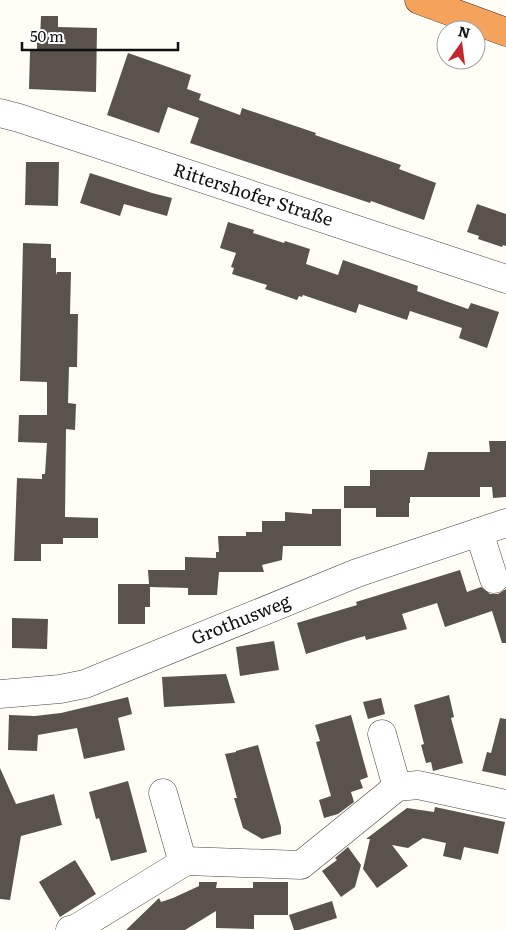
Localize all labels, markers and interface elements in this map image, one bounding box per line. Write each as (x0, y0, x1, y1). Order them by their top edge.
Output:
scale bar (22, 20, 179, 52)
north arrow (436, 20, 486, 70)
text: N (456, 20, 473, 43)
text: 50 m (30, 24, 64, 47)
street label: Rittershofer Straße (170, 155, 337, 232)
street label: Grothusweg (187, 586, 295, 651)

